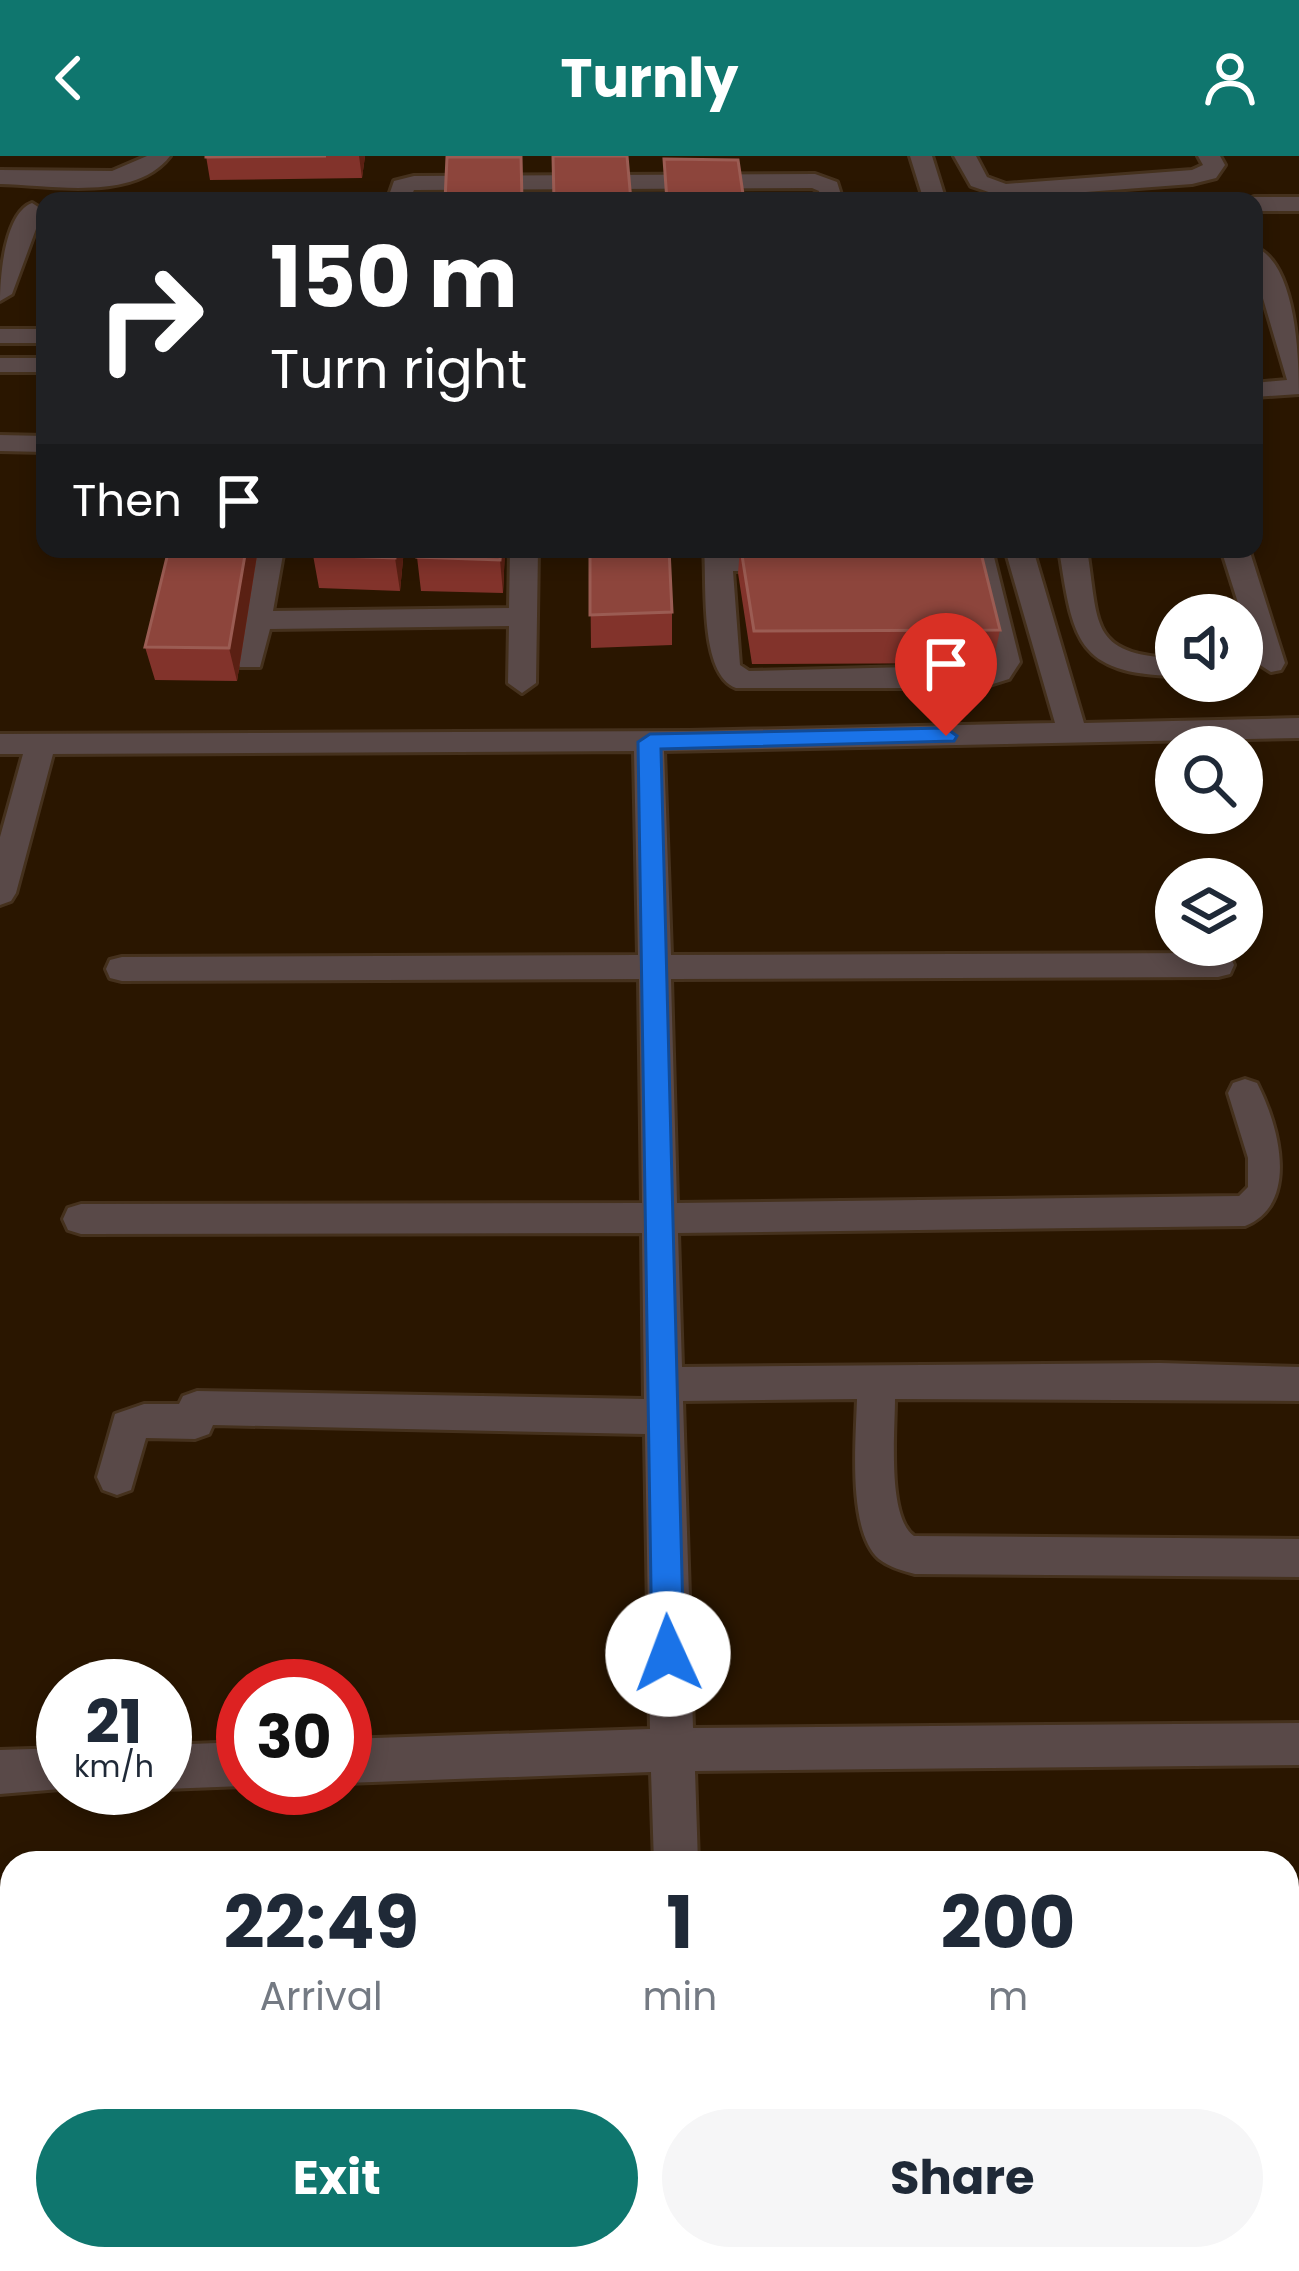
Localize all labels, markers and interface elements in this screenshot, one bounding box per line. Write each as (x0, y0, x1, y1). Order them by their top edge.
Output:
text: Turnly (561, 40, 738, 116)
icon: back (36, 45, 102, 111)
icon: person (1197, 45, 1263, 111)
text: 150 m (270, 219, 518, 336)
icon: right (72, 240, 228, 396)
text: Turn right (270, 331, 527, 407)
icon: arrive (206, 468, 272, 534)
text: Then (72, 469, 182, 532)
map controls (1155, 594, 1263, 966)
button: sound (1155, 594, 1263, 702)
pin (895, 613, 997, 736)
icon: arrive (913, 631, 979, 697)
button: search (1155, 726, 1263, 834)
button: layers (1155, 858, 1263, 966)
position arrow (605, 1591, 731, 1717)
speed limit sign: 30 (216, 1659, 372, 1815)
text: 21 (86, 1680, 142, 1764)
text: km/h (74, 1745, 154, 1788)
text: 22:49 (223, 1872, 419, 1973)
text: 1 (666, 1872, 693, 1973)
text: 200 (941, 1872, 1076, 1973)
text: Arrival (260, 1969, 383, 2024)
text: min (642, 1969, 717, 2024)
text: m (988, 1969, 1028, 2024)
button: Exit (36, 2109, 638, 2247)
button: Share (662, 2109, 1263, 2247)

